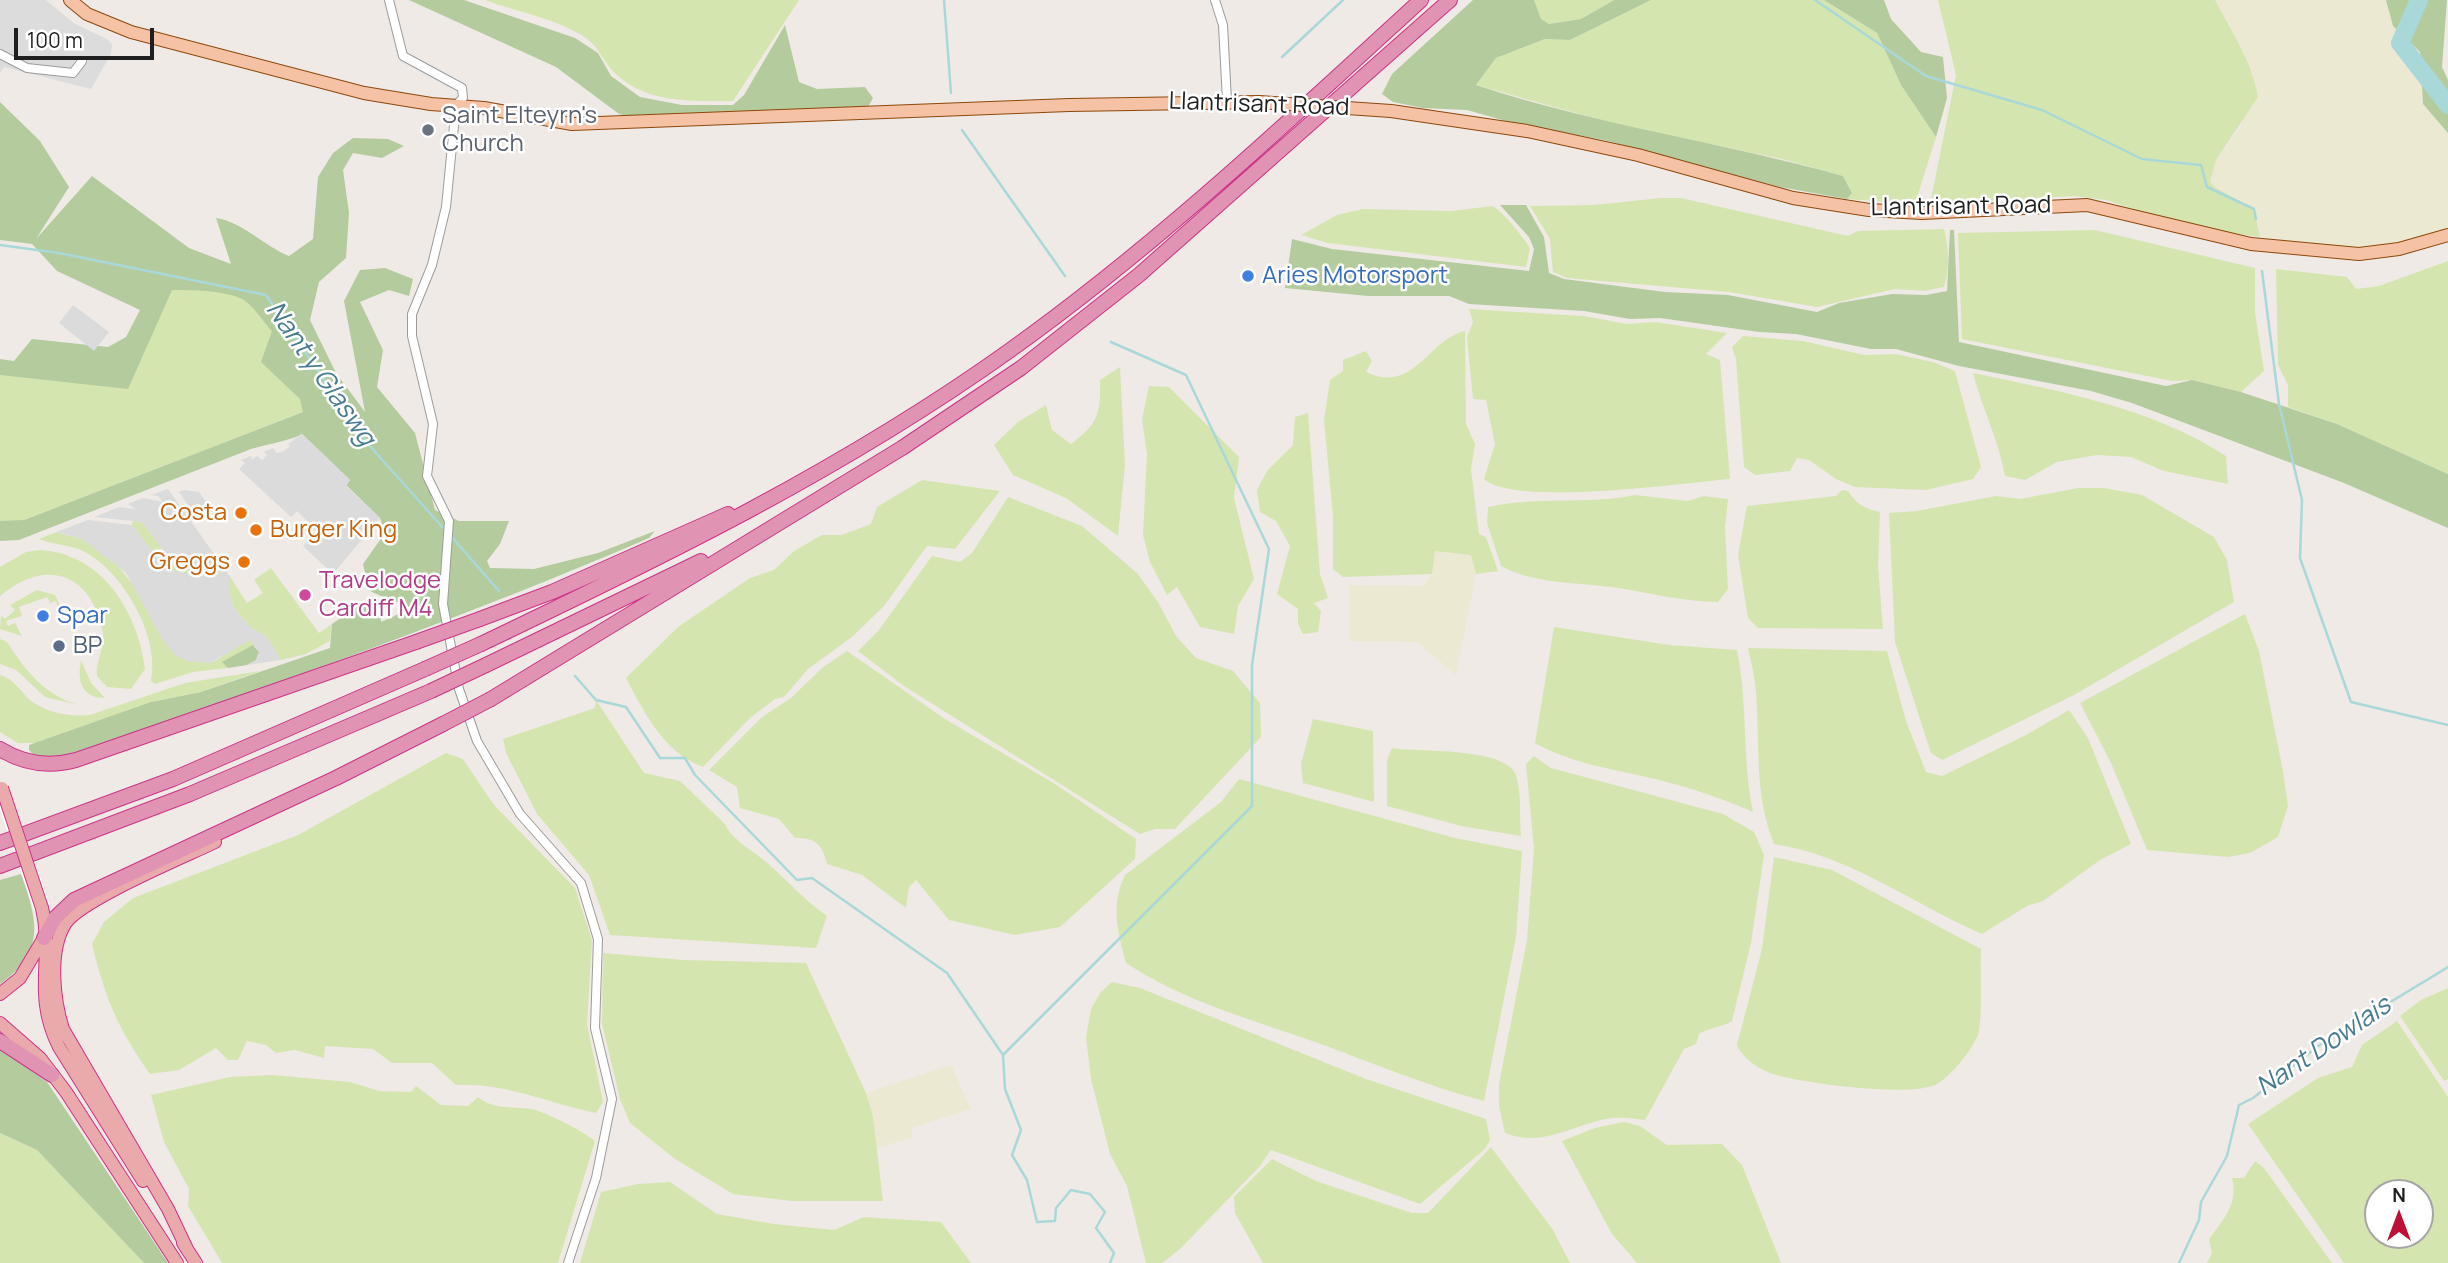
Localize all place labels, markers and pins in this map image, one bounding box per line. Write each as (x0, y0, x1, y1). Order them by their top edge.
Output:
place label: Saint Elteyrn's Church (442, 102, 597, 158)
marker: Saint Elteyrn's Church (420, 122, 436, 138)
place label: Aries Motorsport (1262, 262, 1448, 290)
marker: Aries Motorsport (1240, 268, 1256, 284)
place label: Costa (160, 499, 227, 527)
marker: Costa (233, 505, 249, 521)
place label: Burger King (270, 516, 397, 544)
marker: Burger King (248, 522, 264, 538)
place label: Greggs (150, 548, 230, 576)
marker: Greggs (236, 554, 252, 570)
place label: Travelodge Cardiff M4 (319, 567, 441, 623)
marker: Travelodge Cardiff M4 (297, 587, 313, 603)
place label: Spar (57, 602, 108, 630)
marker: Spar (35, 608, 51, 624)
place label: BP (73, 632, 102, 660)
marker: BP (51, 638, 67, 654)

